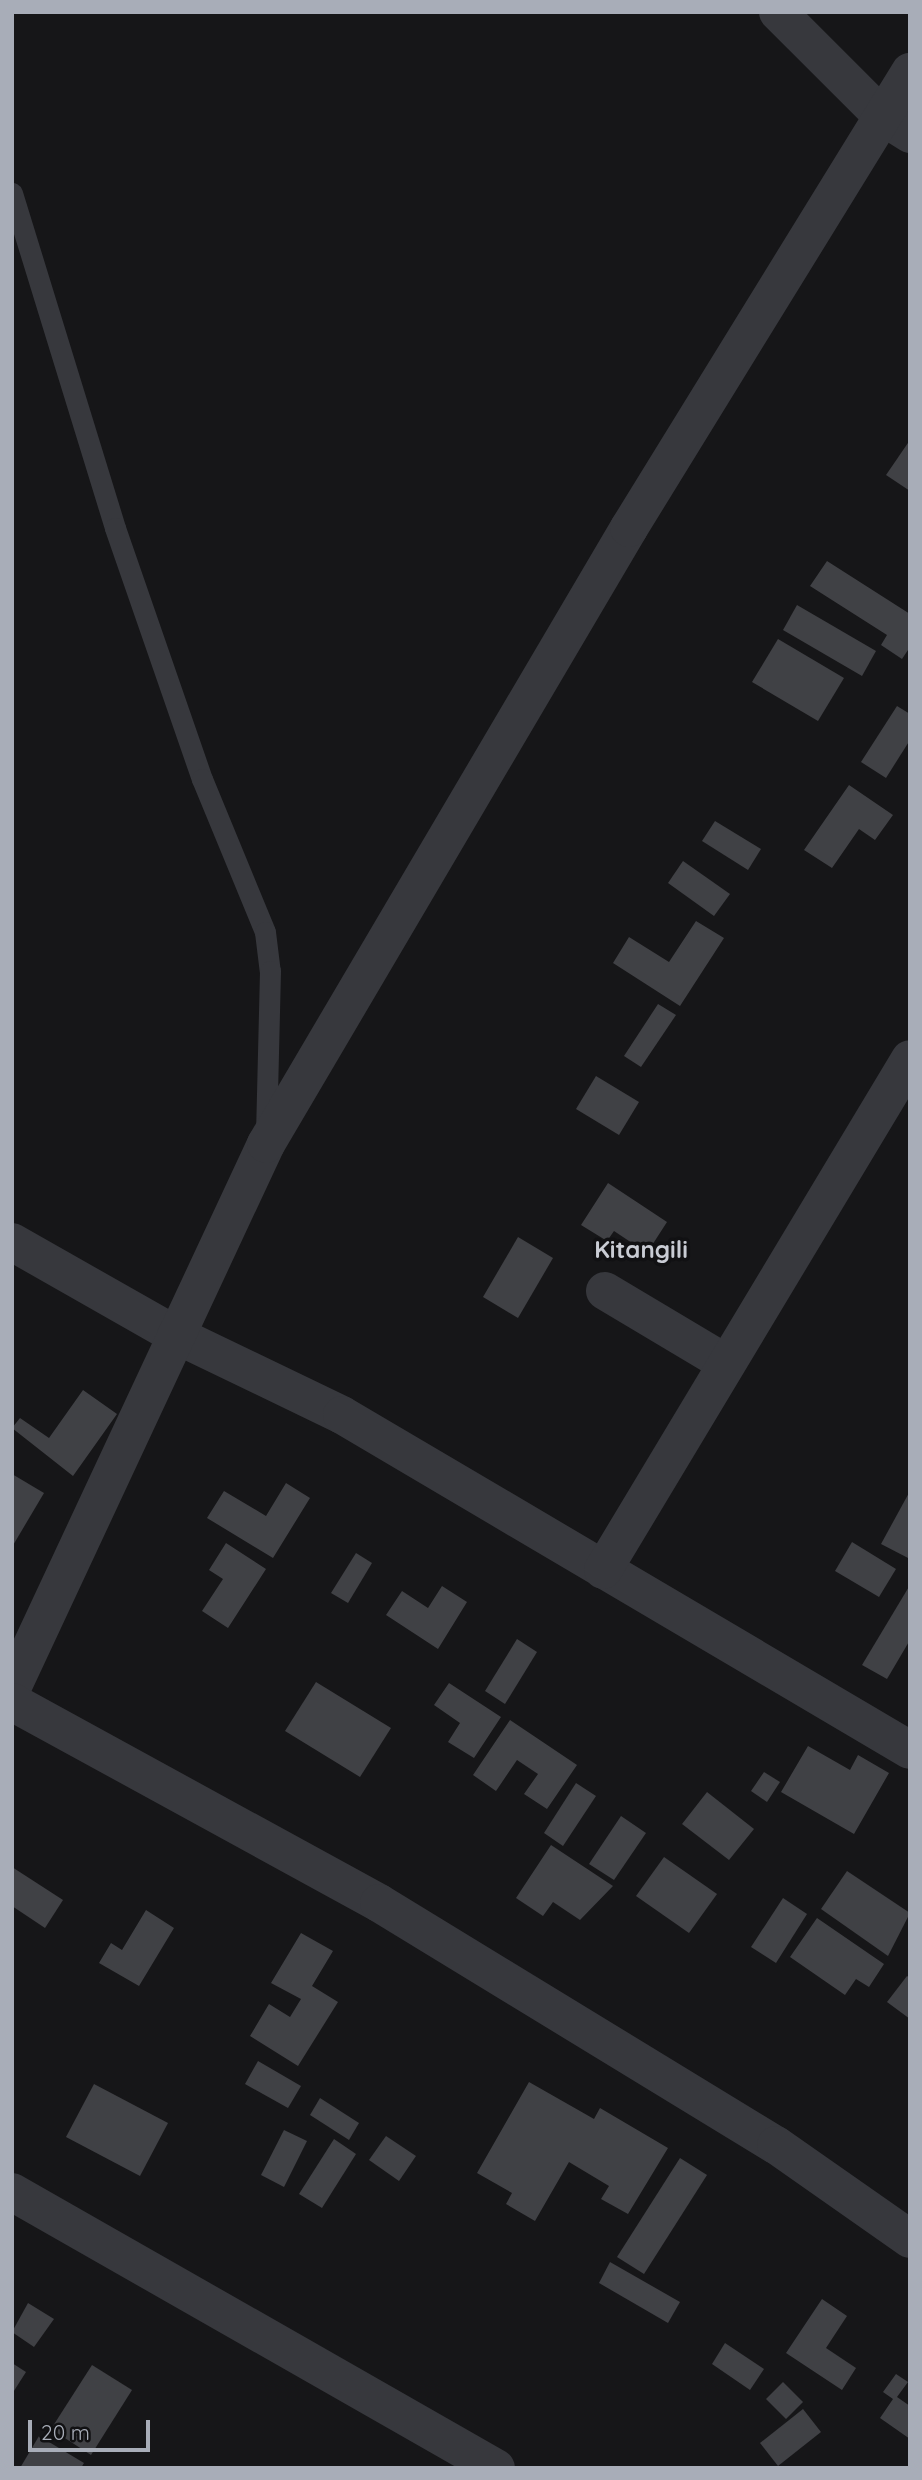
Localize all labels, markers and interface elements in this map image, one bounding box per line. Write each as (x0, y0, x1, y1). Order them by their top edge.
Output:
district label: Kitangili (594, 1236, 688, 1264)
scale bar (32, 2406, 154, 2450)
text: 20 m (41, 2419, 90, 2445)

